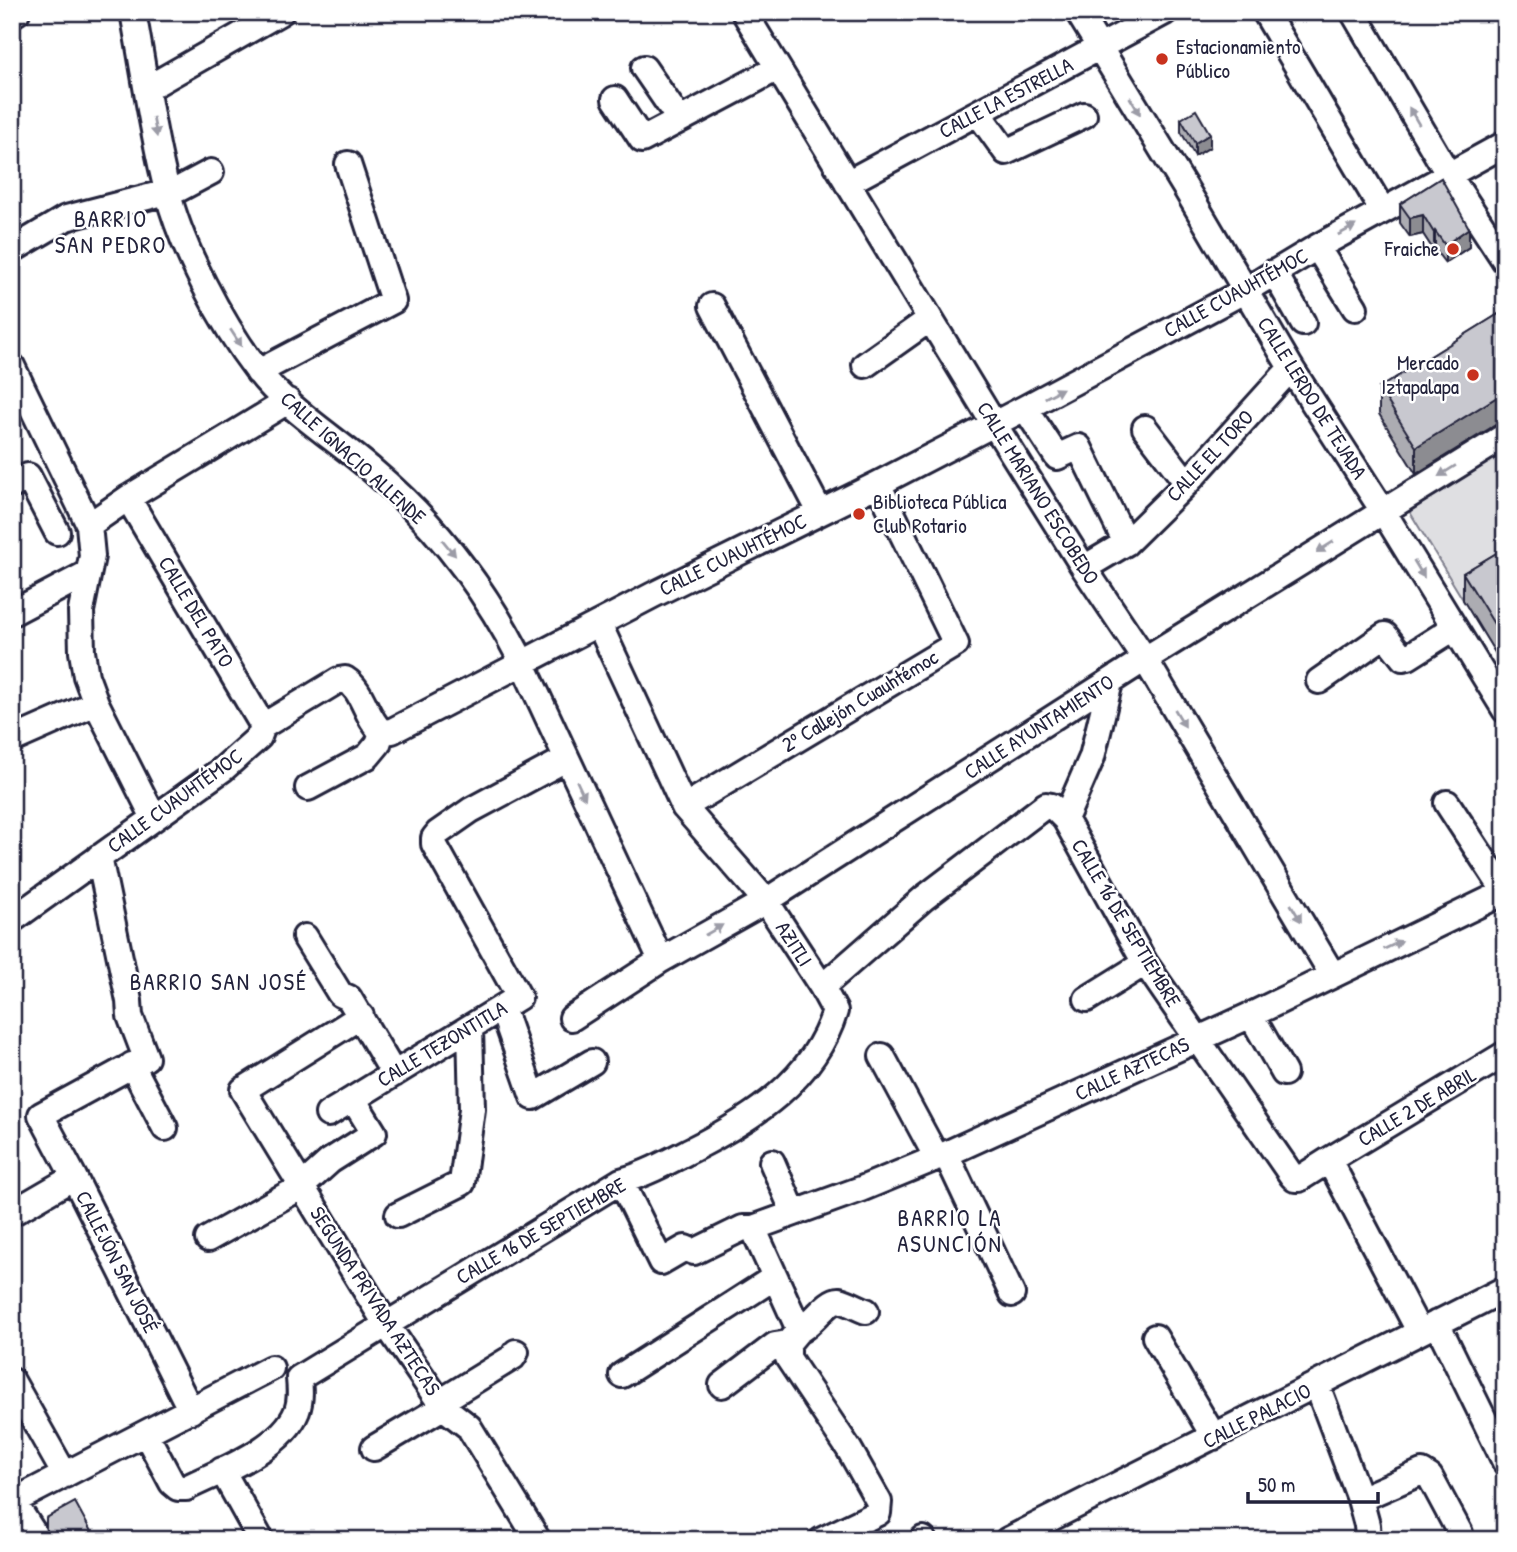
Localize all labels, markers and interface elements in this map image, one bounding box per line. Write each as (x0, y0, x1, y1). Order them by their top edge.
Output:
place label: Estacionamiento Público (1176, 32, 1300, 85)
street label: CALLE LA ESTRELLA (934, 50, 1078, 145)
marker: Estacionamiento Público (1154, 51, 1170, 67)
one-way arrow (1129, 96, 1142, 115)
one-way arrow (1407, 106, 1420, 125)
one-way arrow (150, 116, 161, 138)
district label: BARRIO SAN PEDRO (55, 203, 167, 260)
one-way arrow (1337, 225, 1357, 236)
place label: Fraiche (1384, 234, 1439, 263)
street label: CALLE CUAUHTÉMOC (1158, 241, 1313, 344)
marker: Fraiche (1445, 241, 1461, 257)
street label: CALLE LERDO DE TEJADA (1251, 311, 1374, 484)
one-way arrow (229, 329, 243, 347)
place label: Mercado Iztapalapa (1381, 348, 1459, 401)
marker: Mercado Iztapalapa (1465, 367, 1481, 383)
street label: CALLE IGNACIO ALLENDE (274, 384, 432, 531)
one-way arrow (1044, 387, 1064, 398)
street label: CALLE MARIANO ESCOBEDO (970, 396, 1106, 590)
street label: CALLE EL TORO (1159, 403, 1260, 508)
one-way arrow (1437, 465, 1456, 478)
place label: Biblioteca Pública Club Rotario (873, 487, 1006, 540)
street label: CALLE CUAUHTÉMOC (654, 506, 811, 603)
marker: Biblioteca Pública Club Rotario (851, 506, 867, 522)
one-way arrow (442, 539, 457, 557)
one-way arrow (1316, 540, 1335, 553)
street label: CALLE DEL PATO (152, 551, 241, 673)
one-way arrow (1412, 560, 1425, 579)
street label: 2º Callejón Cuauhtémoc (776, 642, 944, 759)
street label: CALLE AYUNTAMIENTO (958, 667, 1119, 786)
one-way arrow (1174, 708, 1186, 727)
street label: CALLE CUAUHTÉMOC (101, 742, 248, 860)
one-way arrow (575, 780, 586, 800)
street label: CALLE 16 DE SEPTIEMBRE (1065, 833, 1188, 1012)
one-way arrow (1289, 904, 1302, 923)
street label: AZITLI (769, 916, 820, 972)
one-way arrow (704, 924, 723, 937)
one-way arrow (1383, 939, 1403, 951)
district label: BARRIO SAN JOSÉ (130, 966, 308, 997)
street label: CALLE TEZONTITLA (371, 993, 512, 1094)
street label: CALLE AZTECAS (1070, 1029, 1194, 1108)
street label: CALLE 2 DE ABRIL (1352, 1060, 1482, 1153)
street label: CALLE 16 DE SEPTIEMBRE (451, 1170, 631, 1291)
street label: CALLEJÓN SAN JOSÉ (69, 1186, 166, 1338)
street label: SEGUNDA PRIVADA AZTECAS (303, 1201, 448, 1401)
district label: BARRIO LA ASUNCIÓN (897, 1202, 1003, 1259)
street label: CALLE PALACIO (1198, 1376, 1316, 1455)
scale bar (1248, 1461, 1377, 1505)
text: 50 m (1258, 1470, 1295, 1499)

